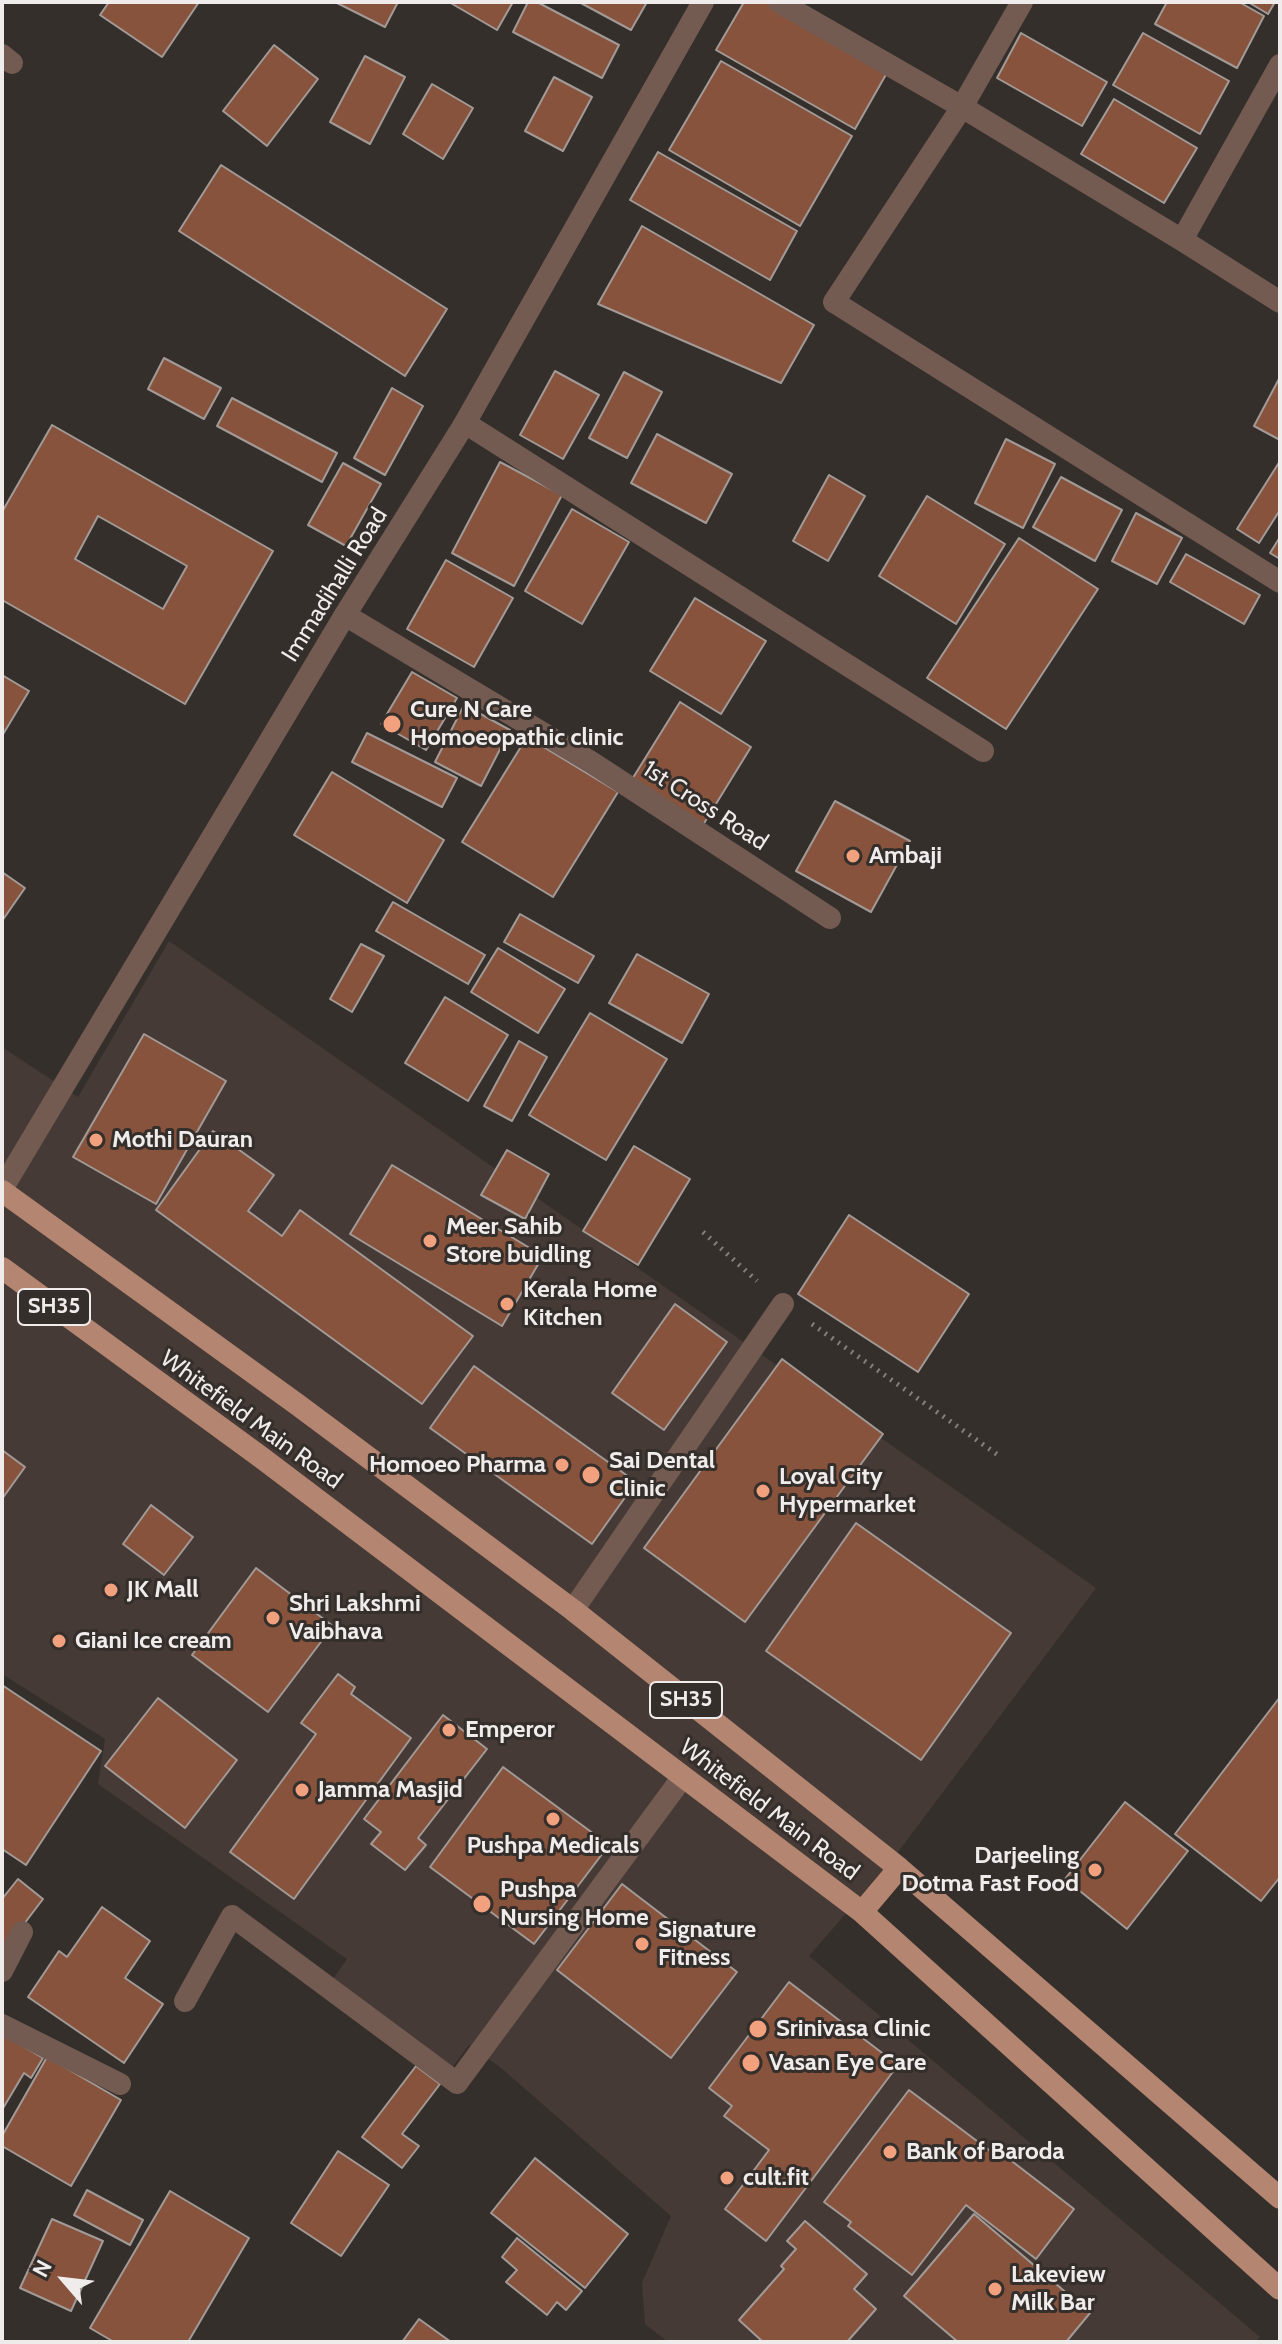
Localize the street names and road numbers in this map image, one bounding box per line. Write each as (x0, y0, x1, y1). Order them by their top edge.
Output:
street label: Immadihalli Road (276, 503, 394, 667)
street label: 1st Cross Road (637, 755, 773, 857)
road number: SH35 (18, 1289, 90, 1325)
street label: Whitefield Main Road (155, 1344, 347, 1496)
road number: SH35 (650, 1682, 722, 1718)
street label: Whitefield Main Road (673, 1733, 865, 1887)

